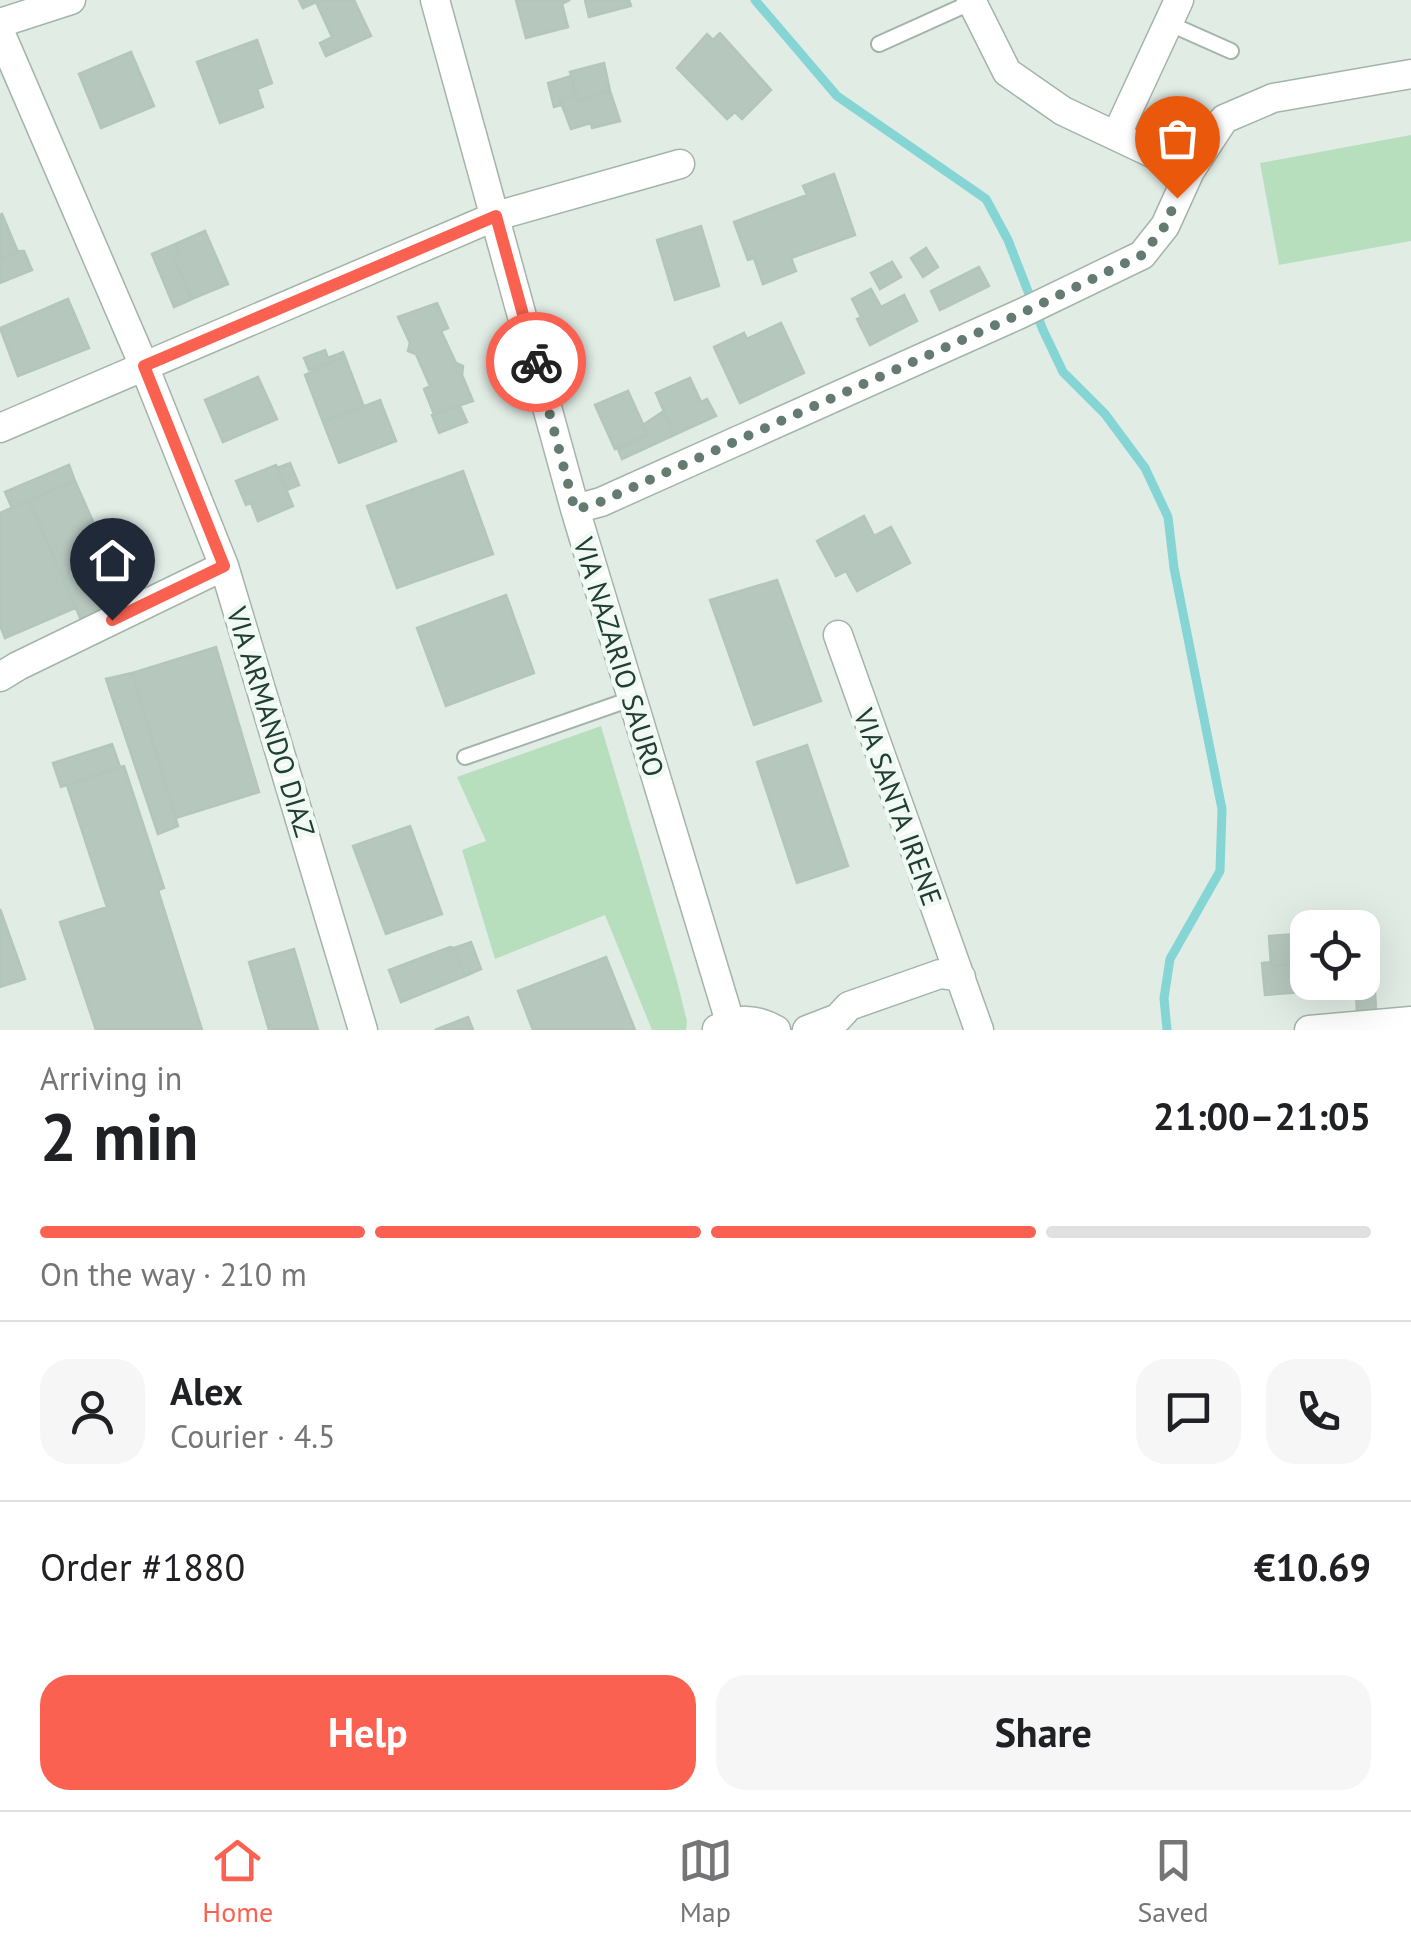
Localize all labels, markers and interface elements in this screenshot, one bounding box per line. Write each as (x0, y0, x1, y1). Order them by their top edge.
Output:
pin (1135, 96, 1220, 199)
icon: bag (1150, 111, 1205, 166)
courier (486, 312, 586, 412)
icon: bike (509, 335, 564, 390)
pin (70, 518, 155, 621)
street label: VIA NAZARIO SAURO (565, 532, 673, 781)
icon: home (85, 533, 140, 588)
street label: VIA ARMANDO DIAZ (219, 601, 324, 842)
street label: VIA SANTA IRENE (845, 702, 951, 910)
map controls (1290, 910, 1380, 1000)
button: locate (1290, 910, 1380, 1000)
text: Arriving in (40, 1057, 182, 1099)
text: 21:00–21:05 (1153, 1091, 1371, 1140)
text: 2 min (40, 1094, 199, 1178)
text: On the way · 210 m (40, 1253, 307, 1295)
button: person (40, 1359, 145, 1464)
button: chat (1136, 1359, 1241, 1464)
button: phone (1266, 1359, 1371, 1464)
text: Alex (170, 1366, 243, 1415)
text: Courier · 4.5 (170, 1415, 336, 1457)
text: Order #1880 (40, 1542, 245, 1591)
text: €10.69 (1254, 1542, 1371, 1591)
button: Help (40, 1675, 696, 1790)
button: Share (716, 1675, 1371, 1790)
tab: Home (202, 1833, 273, 1930)
tab: Map (678, 1833, 733, 1930)
tab: Saved (1137, 1833, 1209, 1930)

